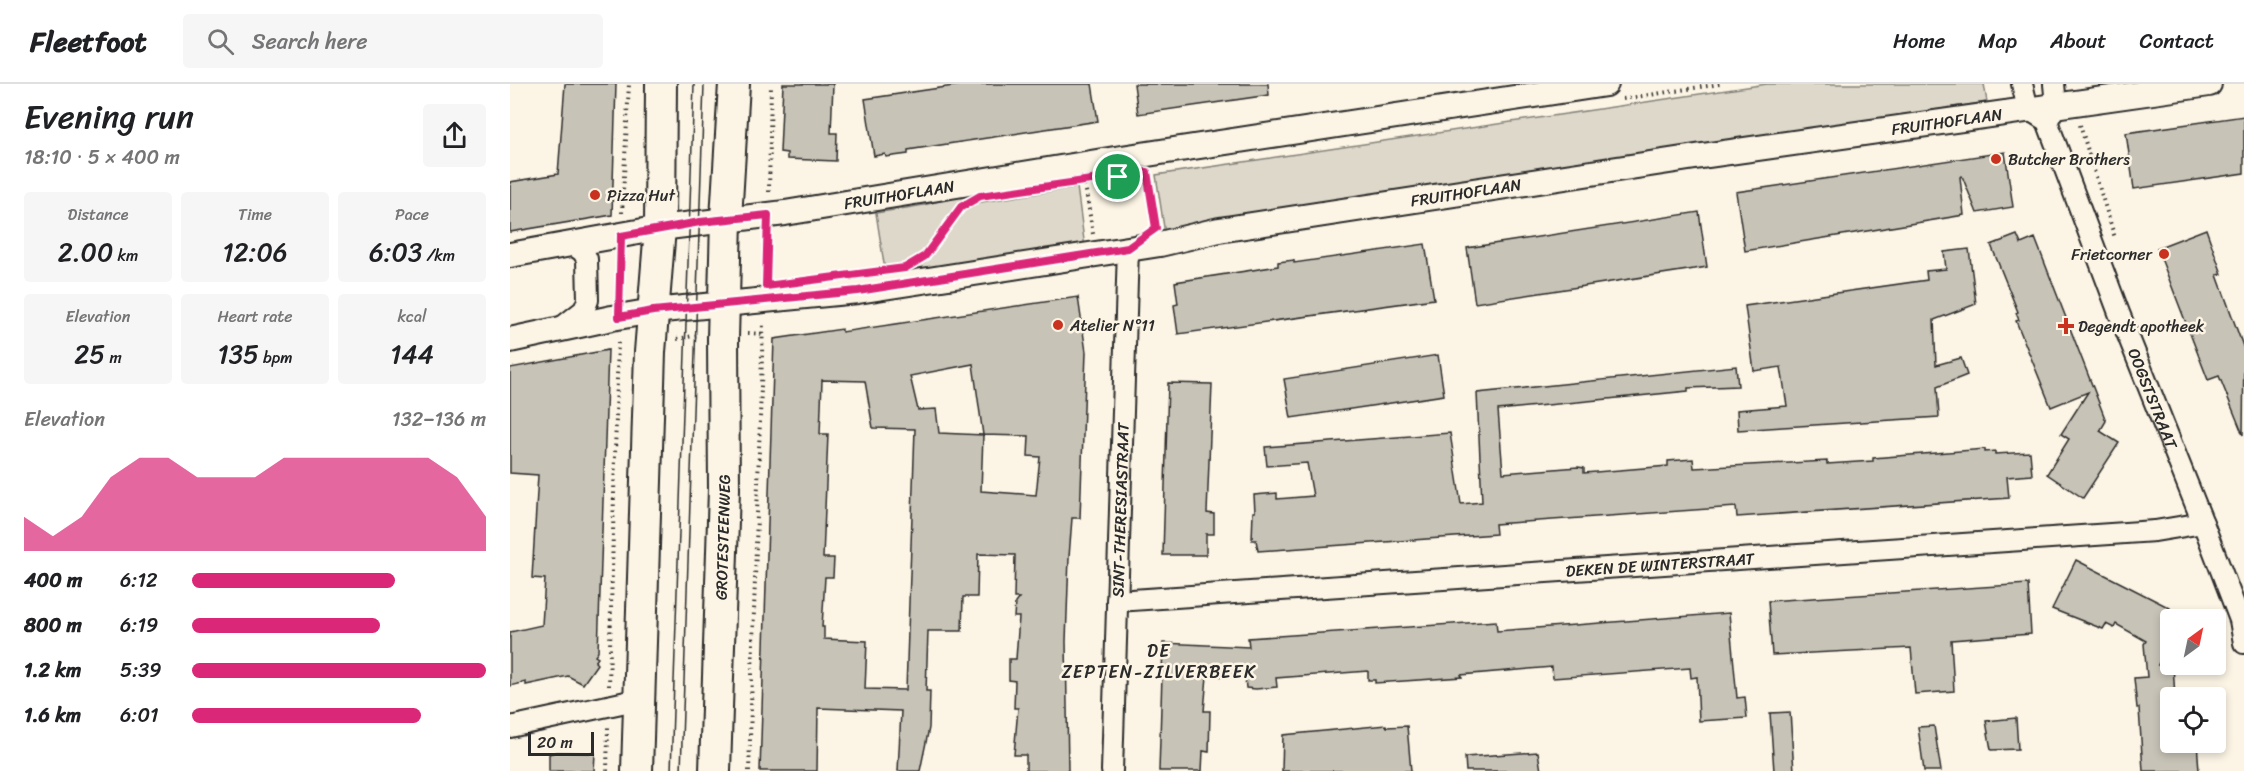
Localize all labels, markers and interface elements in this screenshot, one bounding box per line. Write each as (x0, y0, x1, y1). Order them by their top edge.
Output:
search box (183, 14, 603, 68)
text: Fleetfoot (30, 17, 147, 66)
text: Search here (252, 22, 368, 61)
text: Home (1893, 22, 1945, 60)
text: Map (1978, 22, 2017, 60)
text: About (2050, 22, 2107, 60)
text: Contact (2140, 22, 2214, 60)
icon: search (204, 25, 237, 58)
text: Evening run (24, 88, 194, 146)
street label: FRUITHOFLAAN (1889, 100, 2004, 144)
button: share (423, 104, 486, 167)
text: 18:10 · 5 × 400 m (24, 140, 180, 175)
place label: Butcher Brothers (2008, 145, 2130, 174)
pin (1092, 151, 1143, 202)
marker: Butcher Brothers (1989, 152, 2003, 166)
icon: arrive (1101, 160, 1134, 193)
street label: FRUITHOFLAAN (1409, 170, 1523, 215)
street label: FRUITHOFLAAN (842, 171, 957, 218)
place label: Pizza Hut (607, 181, 675, 210)
marker: Pizza Hut (588, 188, 602, 202)
text: Distance (68, 200, 128, 229)
text: Time (238, 200, 272, 229)
text: Pace (395, 200, 429, 229)
text: 2.00 (58, 229, 113, 275)
text: 12:06 (222, 229, 288, 275)
text: 6:03 (369, 229, 422, 275)
place label: Frietcorner (2071, 240, 2153, 269)
text: km (113, 241, 138, 270)
text: /km (422, 241, 455, 270)
marker: Frietcorner (2157, 247, 2171, 261)
text: Elevation (66, 302, 130, 331)
text: Heart rate (217, 302, 293, 331)
text: kcal (397, 302, 427, 331)
place label: Atelier N°11 (1069, 311, 1155, 340)
place label: Degendt apotheek (2078, 312, 2205, 341)
marker: Atelier N°11 (1051, 318, 1065, 332)
marker: Degendt apotheek (2059, 319, 2073, 333)
text: 25 (74, 331, 105, 377)
text: 135 (217, 331, 259, 377)
text: 144 (390, 331, 434, 377)
text: m (105, 343, 122, 372)
text: bpm (259, 343, 293, 372)
street label: OOGSTSTRAAT (2119, 343, 2186, 454)
text: Elevation (24, 402, 105, 437)
text: 132–136 m (392, 402, 486, 437)
street label: SINT-THERESIASTRAAT (1103, 421, 1138, 598)
street label: GROTESTEENWEG (706, 474, 739, 600)
street label: DEKEN DE WINTERSTRAAT (1565, 544, 1756, 586)
text: 400 m (24, 563, 82, 598)
text: 6:12 (120, 563, 158, 598)
text: 800 m (24, 608, 82, 643)
text: 6:19 (120, 608, 158, 643)
north arrow (2160, 609, 2226, 675)
map controls (2160, 609, 2226, 753)
district label: DE ZEPTEN-ZILVERBEEK (1062, 635, 1256, 688)
text: 1.2 km (24, 653, 81, 688)
text: 5:39 (120, 653, 162, 688)
button: locate (2160, 687, 2226, 753)
text: 1.6 km (24, 698, 81, 733)
text: 6:01 (120, 698, 159, 733)
text: 20 m (537, 728, 573, 757)
scale bar (528, 729, 594, 756)

